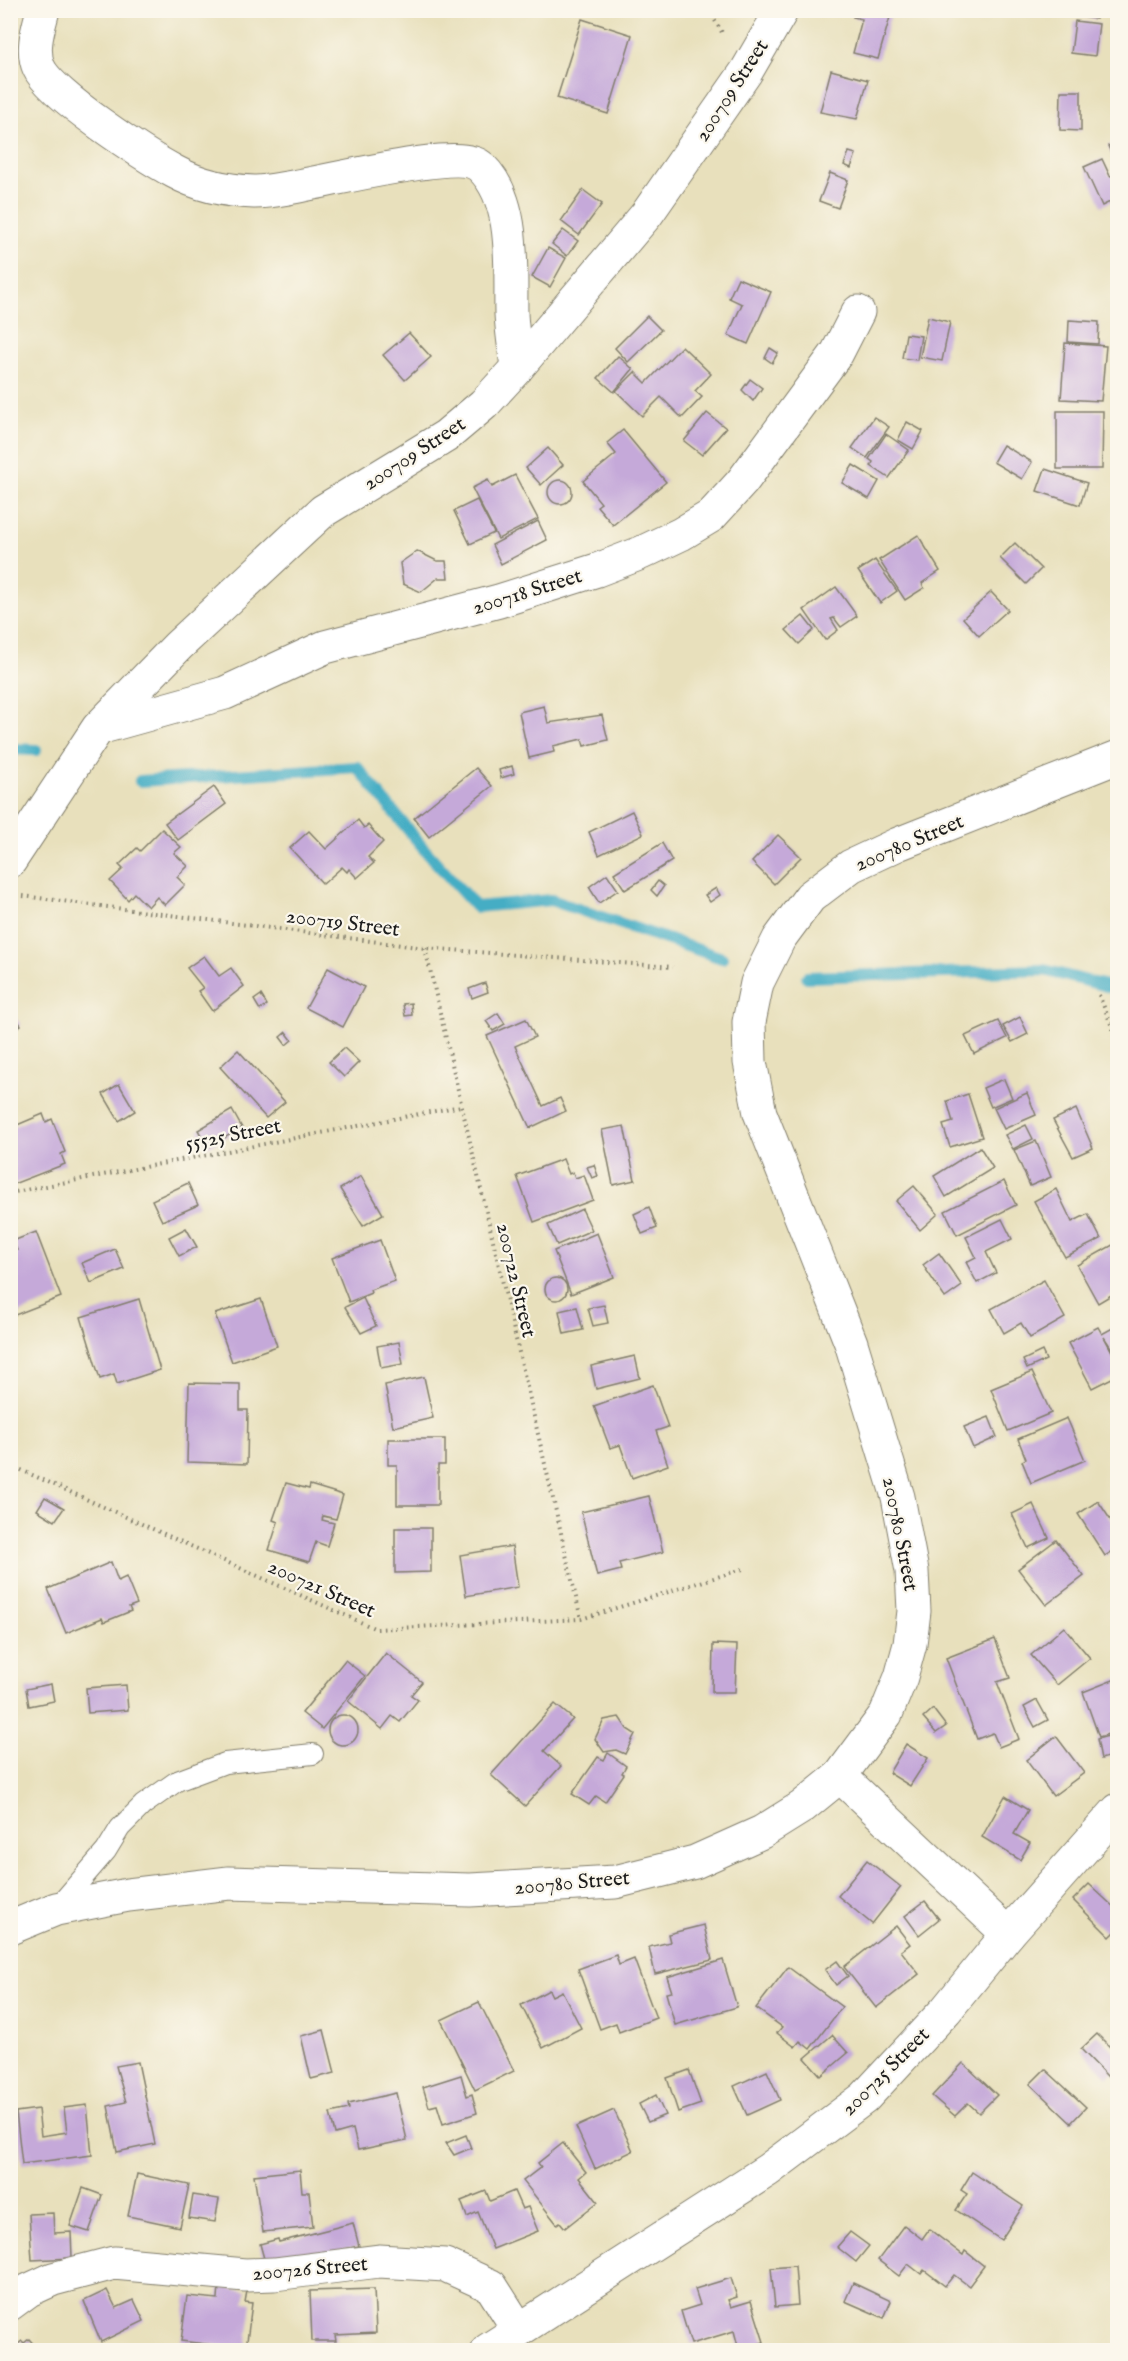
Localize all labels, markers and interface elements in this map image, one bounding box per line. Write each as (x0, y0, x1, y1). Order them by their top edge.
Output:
street label: 200709 Street (689, 35, 775, 147)
street label: 200709 Street (359, 411, 471, 497)
street label: 200718 Street (469, 563, 585, 622)
street label: 200780 Street (851, 808, 968, 878)
street label: 200719 Street (285, 903, 401, 944)
street label: 55525 Street (183, 1113, 283, 1158)
street label: 200722 Street (489, 1220, 542, 1340)
street label: 200780 Street (875, 1475, 924, 1594)
street label: 200721 Street (263, 1554, 379, 1625)
street label: 200780 Street (513, 1865, 631, 1902)
street label: 200725 Street (836, 2022, 936, 2122)
street label: 200726 Street (251, 2251, 369, 2288)

